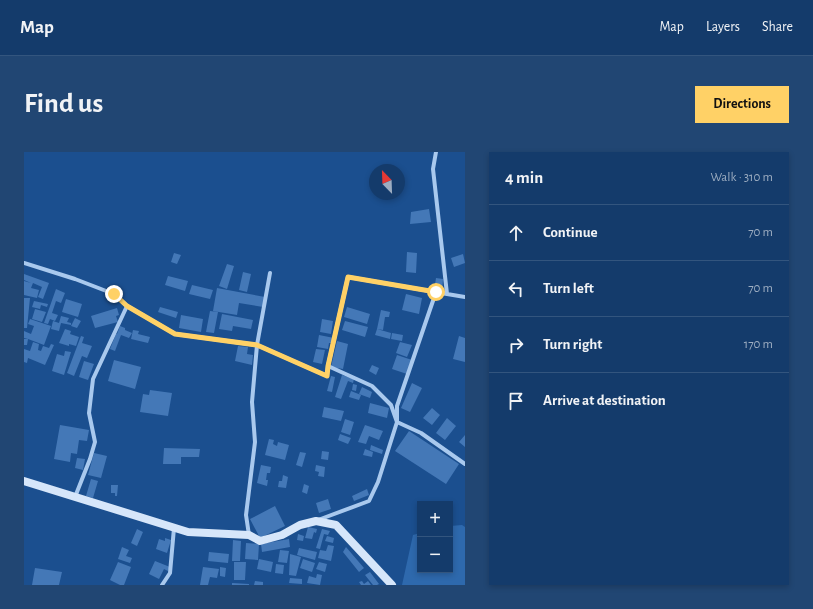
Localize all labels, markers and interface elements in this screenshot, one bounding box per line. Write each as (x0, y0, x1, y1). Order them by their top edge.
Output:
text: Map (20, 18, 54, 37)
text: Map (659, 20, 684, 34)
text: Layers (706, 20, 740, 34)
text: Share (762, 20, 793, 34)
button: Directions (695, 86, 789, 123)
text: Find us (24, 90, 103, 118)
north arrow (369, 164, 405, 200)
text: 4 min (505, 169, 543, 186)
text: Walk · 310 m (710, 171, 773, 184)
icon: ahead (505, 222, 527, 244)
text: Continue (543, 225, 598, 240)
text: 70 m (748, 226, 773, 239)
icon: left (505, 278, 527, 300)
text: Turn left (543, 281, 594, 296)
text: 70 m (748, 282, 773, 295)
route start (427, 283, 445, 301)
route end (105, 285, 123, 303)
icon: right (505, 334, 527, 356)
text: Turn right (543, 337, 602, 352)
text: 170 m (744, 338, 773, 351)
icon: arrive (505, 390, 527, 412)
text: Arrive at destination (543, 393, 666, 408)
map controls (417, 501, 453, 573)
button: + (417, 501, 453, 537)
button: − (417, 537, 453, 573)

